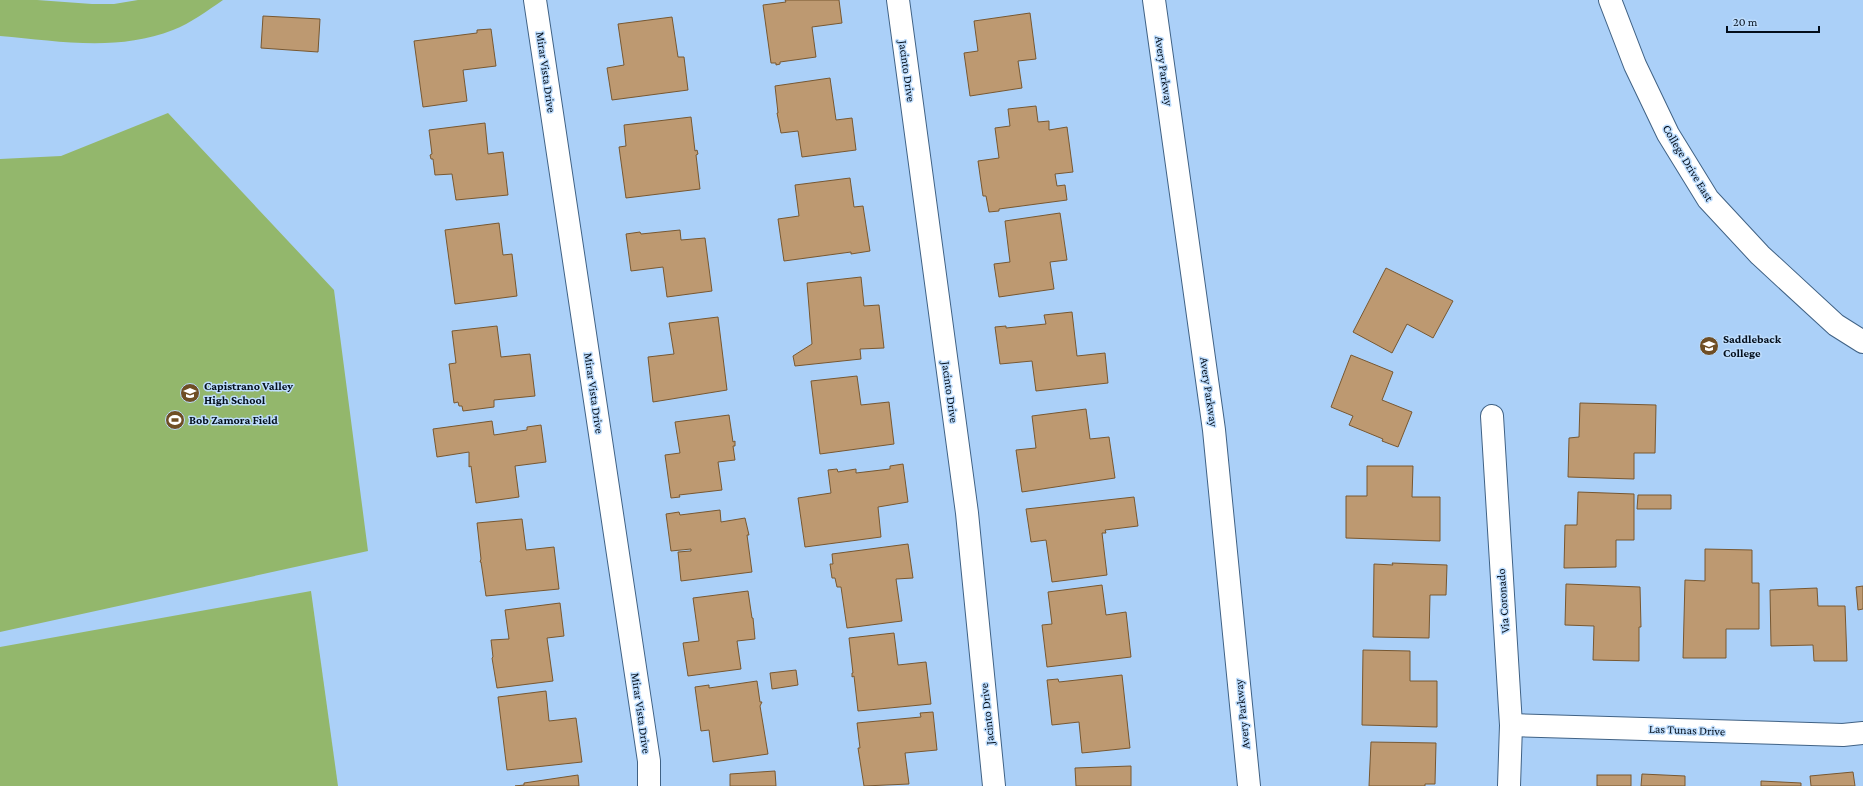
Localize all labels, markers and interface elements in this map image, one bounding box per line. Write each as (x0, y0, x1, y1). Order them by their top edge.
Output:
scale bar (1727, 8, 1819, 34)
text: 20 m (1733, 15, 1758, 29)
street label: Mirar Vista Drive (533, 31, 559, 113)
street label: Avery Parkway (1152, 35, 1176, 107)
street label: Jacinto Drive (896, 38, 918, 103)
street label: College Drive East (1660, 122, 1717, 205)
place label: Saddleback College (1723, 332, 1782, 360)
school or university icon: Saddleback College (1698, 335, 1720, 357)
street label: Mirar Vista Drive (581, 352, 607, 434)
street label: Avery Parkway (1197, 356, 1221, 428)
street label: Jacinto Drive (939, 359, 961, 424)
place label: Capistrano Valley High School (204, 379, 293, 407)
school or university icon: Capistrano Valley High School (179, 382, 201, 404)
sports icon: Bob Zamora Field (164, 409, 186, 431)
place label: Bob Zamora Field (189, 413, 278, 427)
street label: Via Coronado (1494, 568, 1512, 634)
street label: Mirar Vista Drive (628, 672, 654, 754)
street label: Avery Parkway (1231, 678, 1253, 750)
street label: Jacinto Drive (977, 683, 997, 746)
street label: Las Tunas Drive (1649, 722, 1725, 738)

